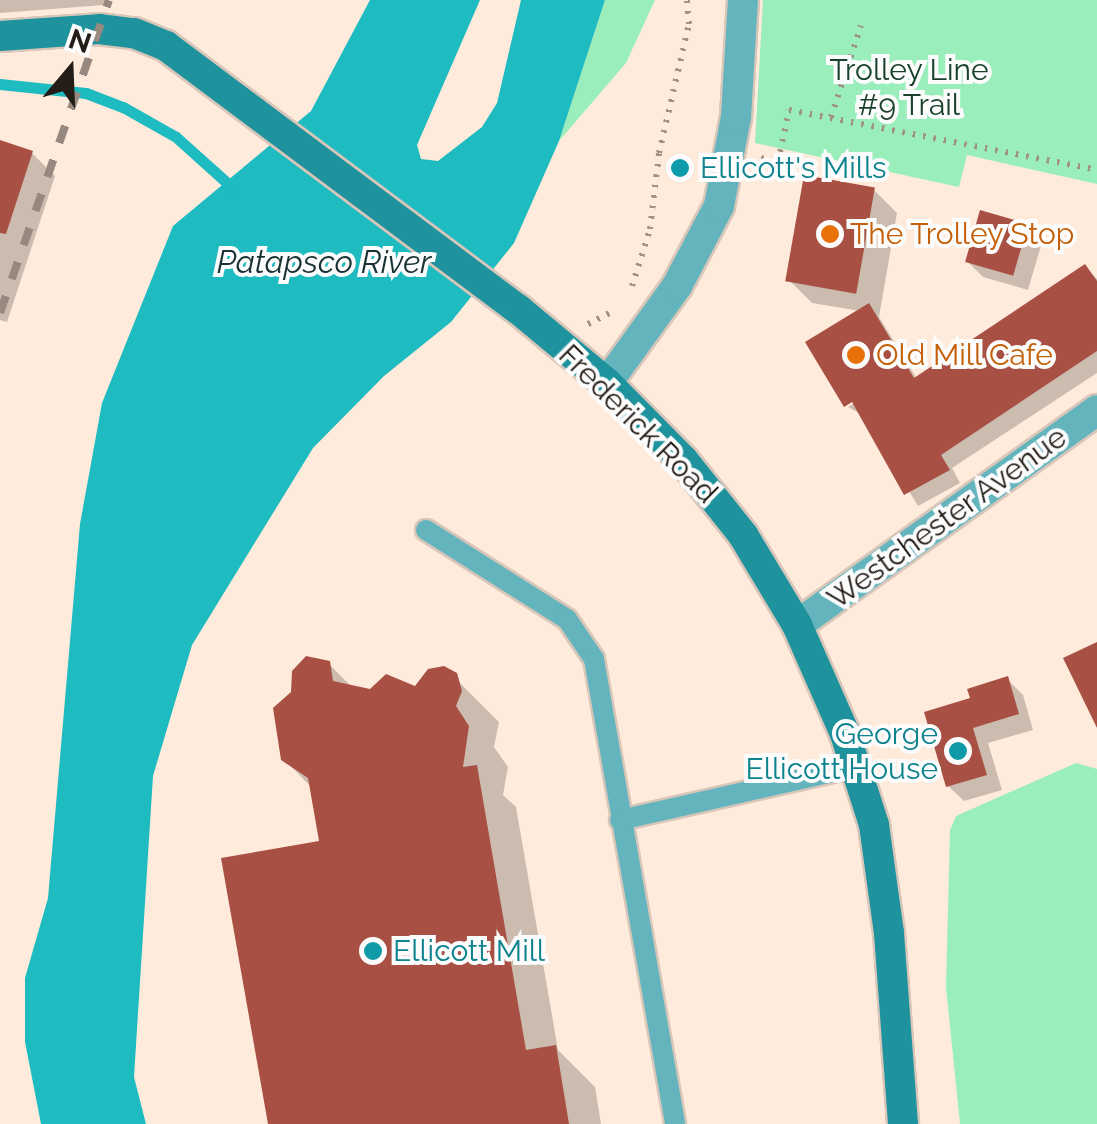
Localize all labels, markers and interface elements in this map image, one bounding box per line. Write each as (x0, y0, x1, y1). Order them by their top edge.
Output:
north arrow (20, 20, 120, 120)
text: N (64, 22, 95, 60)
park label: Trolley Line #9 Trail (829, 52, 989, 122)
place label: Ellicott's Mills (700, 150, 887, 186)
marker: Ellicott's Mills (669, 157, 691, 179)
place label: The Trolley Stop (850, 216, 1076, 252)
marker: The Trolley Stop (819, 223, 841, 245)
water label: Patapsco River (217, 243, 431, 281)
street label: Frederick Road (551, 337, 725, 511)
place label: Old Mill Cafe (876, 337, 1054, 373)
marker: Old Mill Cafe (845, 344, 867, 366)
street label: Westchester Avenue (820, 419, 1074, 617)
place label: George Ellicott House (746, 716, 938, 786)
marker: George Ellicott House (947, 740, 969, 762)
place label: Ellicott Mill (393, 933, 545, 969)
marker: Ellicott Mill (362, 940, 384, 962)

